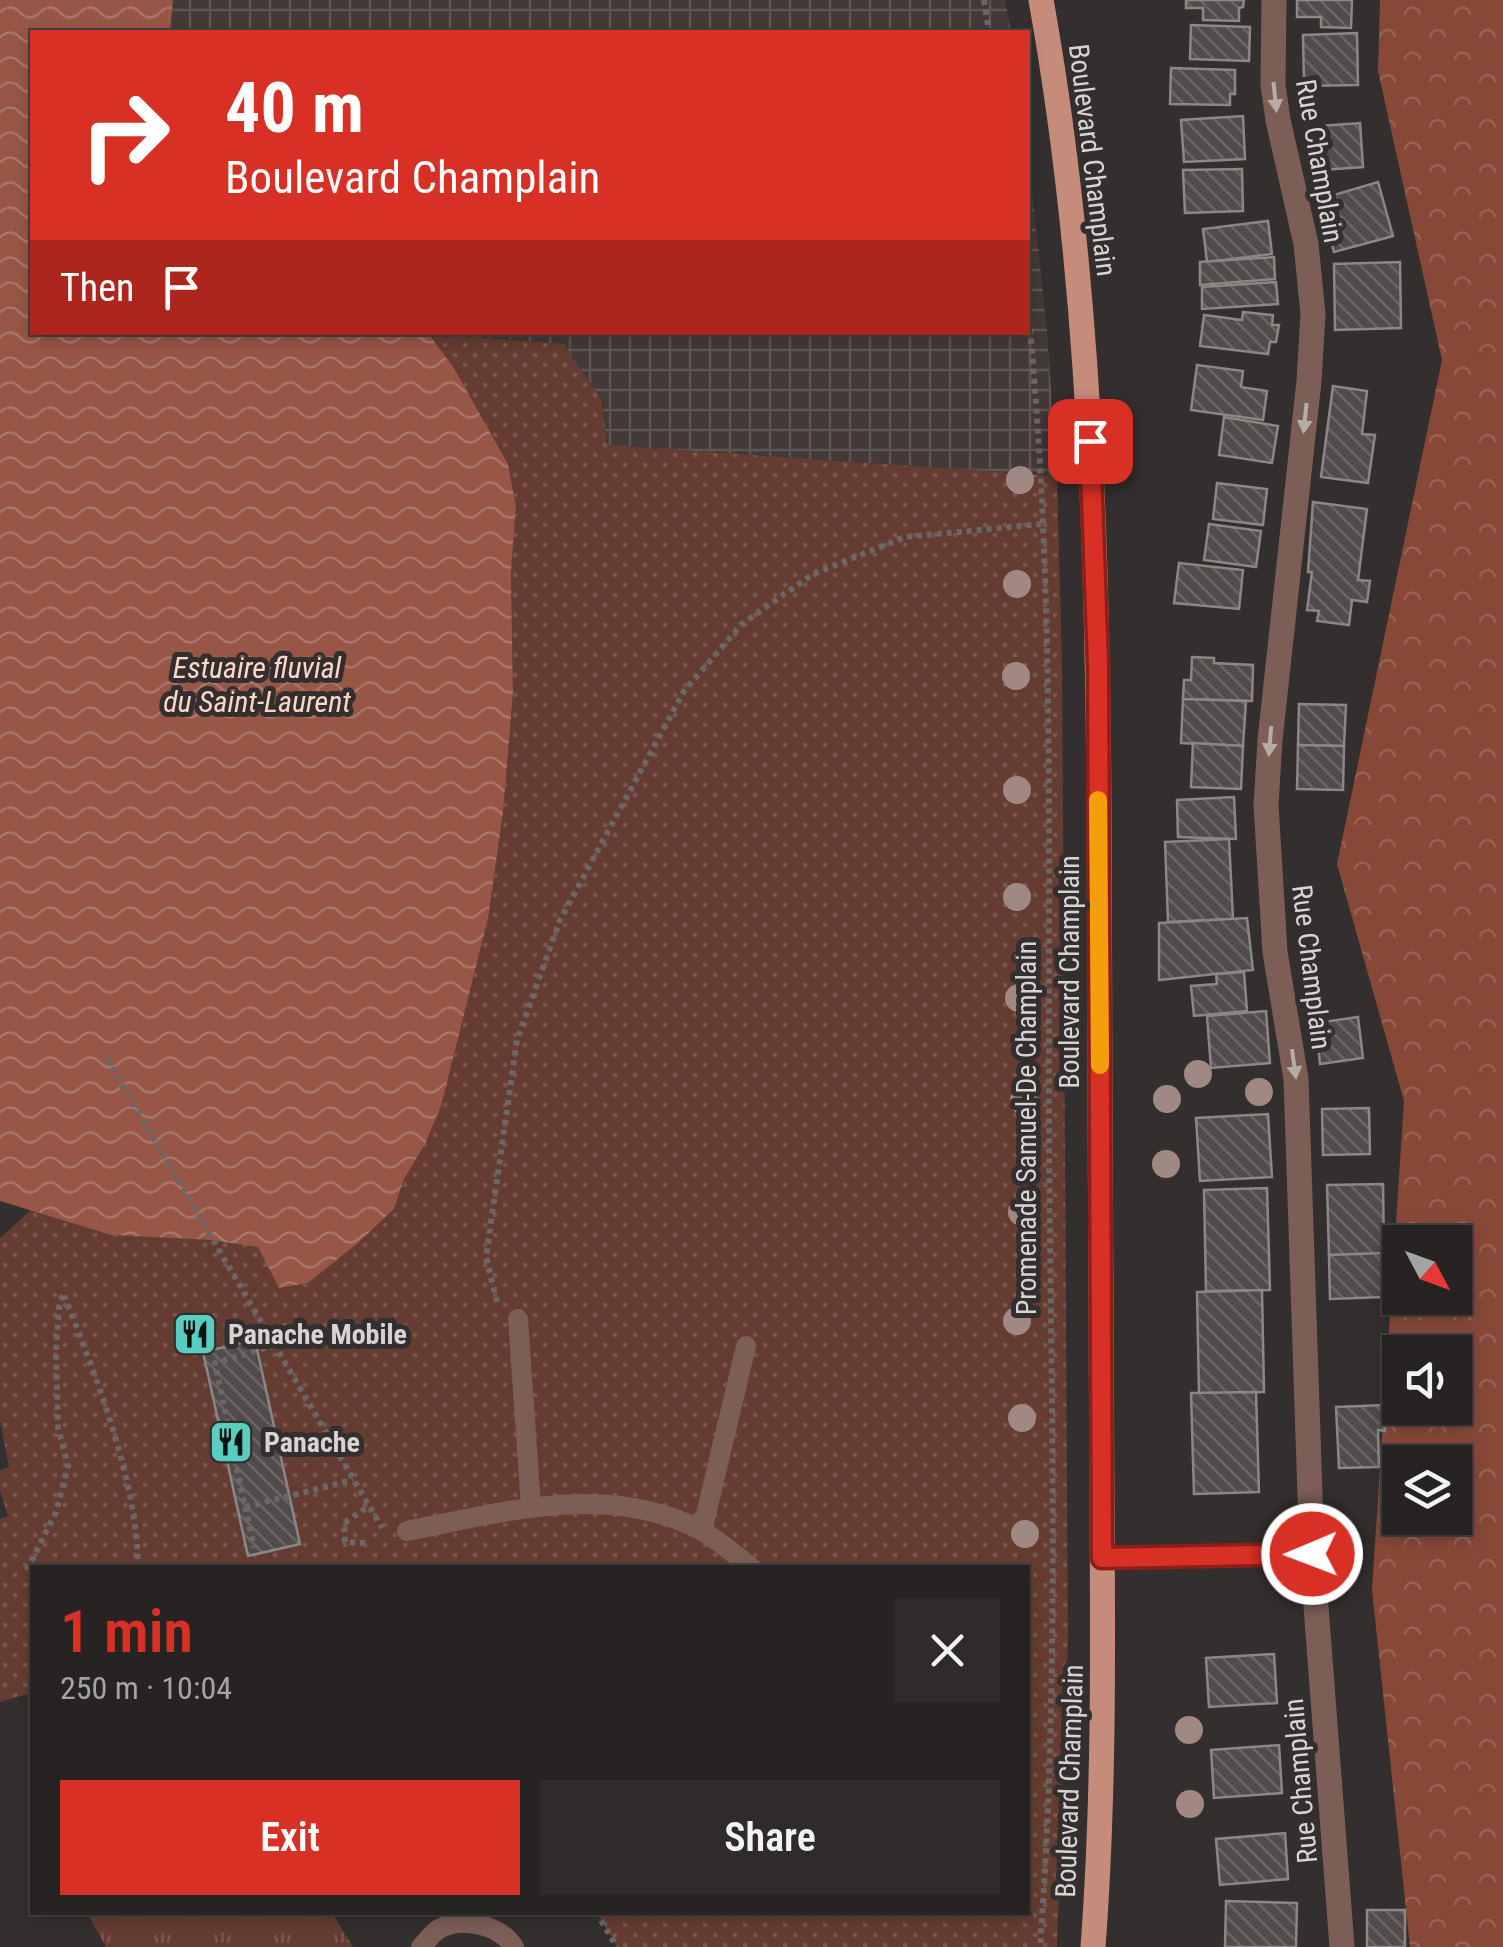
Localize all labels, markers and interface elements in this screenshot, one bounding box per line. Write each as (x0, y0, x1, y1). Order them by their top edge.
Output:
street label: Boulevard Champlain (1062, 42, 1123, 278)
text: 40 m (225, 67, 364, 149)
icon: right (60, 70, 190, 200)
street label: Rue Champlain (1289, 77, 1350, 245)
one-way arrow (1267, 82, 1283, 114)
text: Boulevard Champlain (225, 151, 600, 204)
icon: arrive (154, 260, 209, 315)
text: Then (60, 266, 134, 310)
pin (1048, 399, 1133, 484)
one-way arrow (1297, 403, 1313, 435)
icon: arrive (1063, 414, 1118, 469)
water label: Estuaire fluvial du Saint-Laurent (163, 650, 351, 719)
one-way arrow (1262, 726, 1278, 758)
street label: Boulevard Champlain (1053, 855, 1086, 1089)
street label: Rue Champlain (1285, 883, 1338, 1051)
street label: Promenade Samuel-De Champlain (1010, 941, 1043, 1315)
one-way arrow (1286, 1049, 1302, 1081)
north arrow (1382, 1225, 1472, 1315)
map controls (1382, 1225, 1472, 1535)
restaurant icon: Panache Mobile (172, 1311, 218, 1357)
place label: Panache Mobile (228, 1318, 407, 1351)
button: sound (1382, 1335, 1472, 1425)
restaurant icon: Panache (208, 1419, 254, 1465)
place label: Panache (264, 1426, 360, 1459)
button: layers (1382, 1445, 1472, 1535)
position arrow (1260, 1502, 1364, 1606)
text: 1 min (60, 1596, 193, 1667)
button: close (895, 1598, 1000, 1703)
street label: Boulevard Champlain (1049, 1664, 1090, 1898)
text: 250 m · 10:04 (60, 1669, 232, 1707)
street label: Rue Champlain (1277, 1697, 1324, 1865)
button: Exit (60, 1780, 520, 1895)
button: Share (540, 1780, 1000, 1895)

